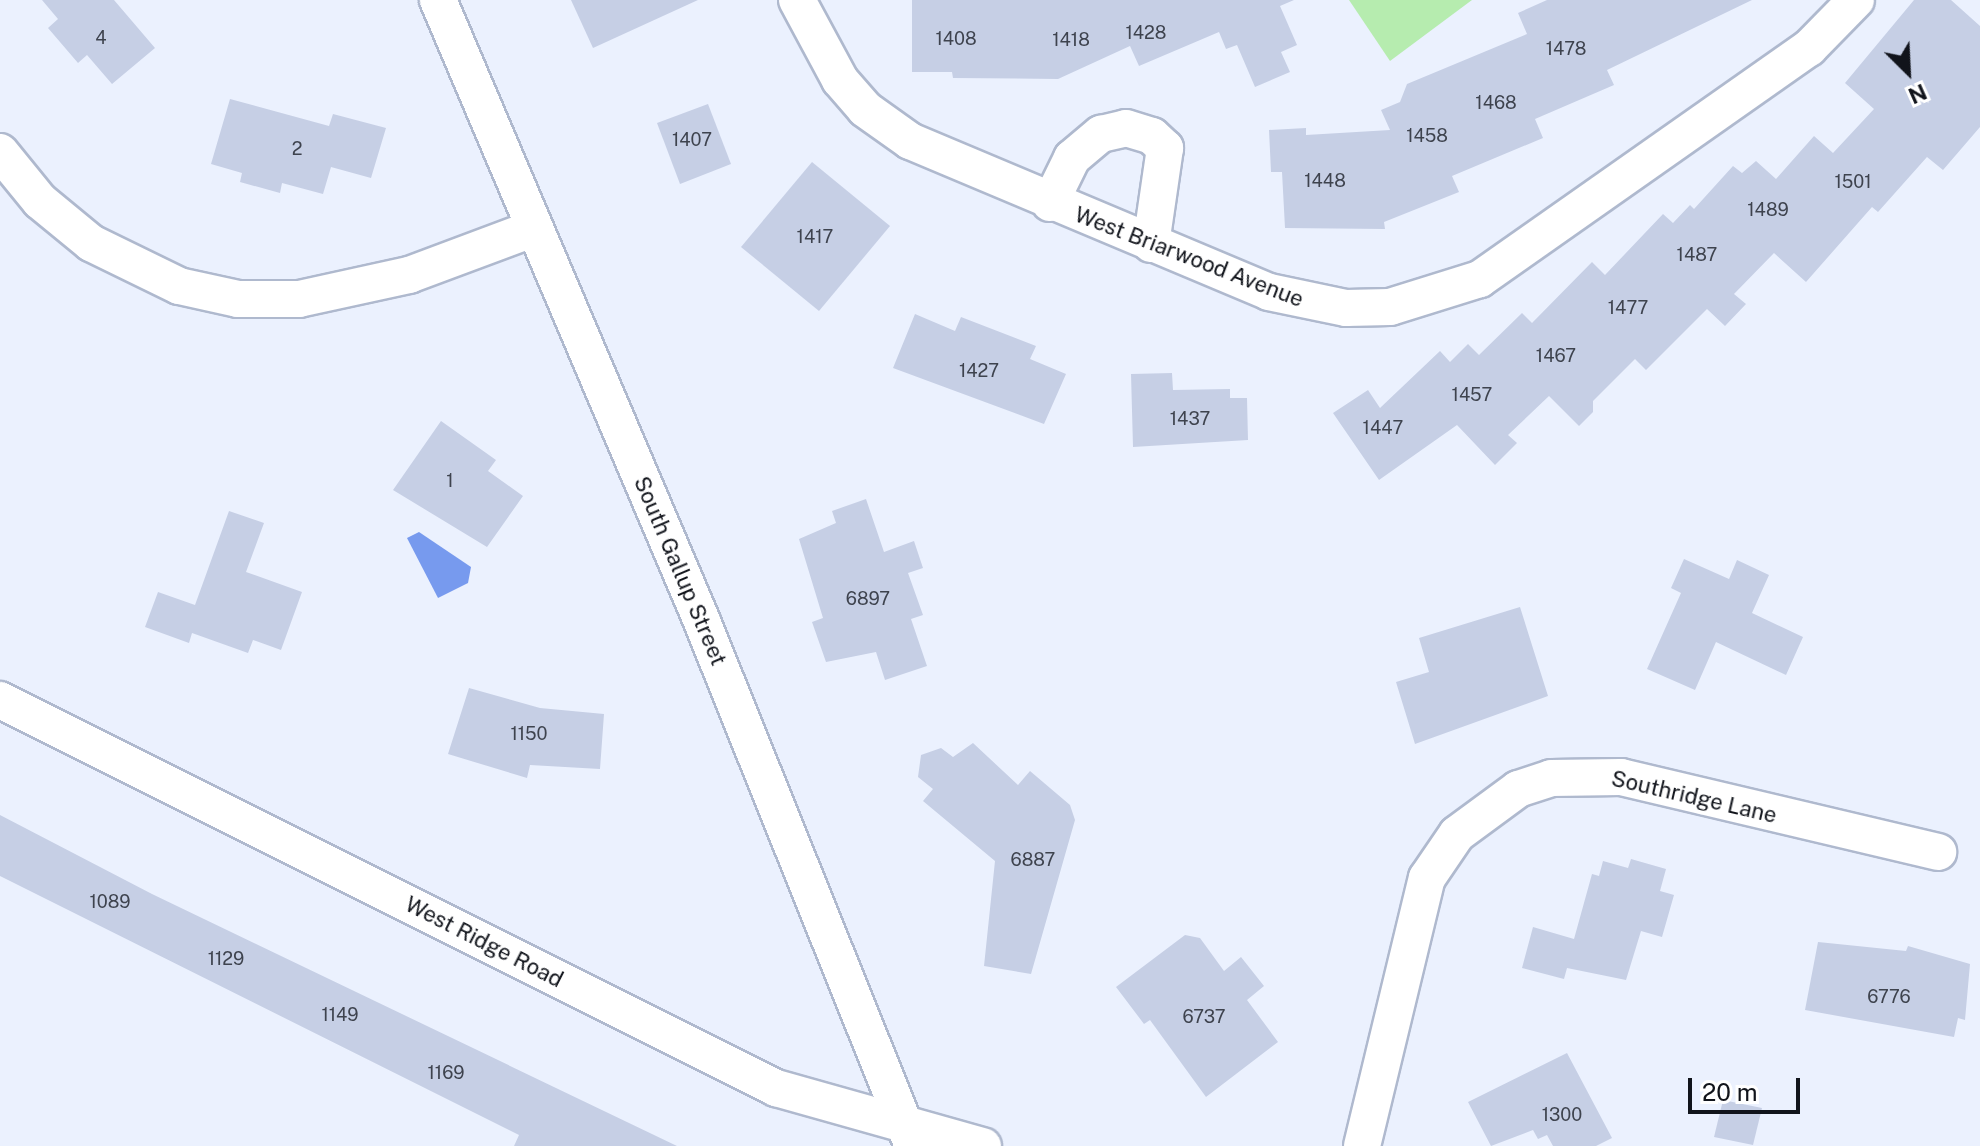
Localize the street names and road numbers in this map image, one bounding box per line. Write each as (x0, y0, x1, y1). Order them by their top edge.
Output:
street label: West Briarwood Avenue (1071, 201, 1307, 313)
street label: South Gallup Street (628, 472, 732, 670)
street label: Southridge Lane (1609, 765, 1779, 829)
street label: West Ridge Road (401, 891, 567, 993)

